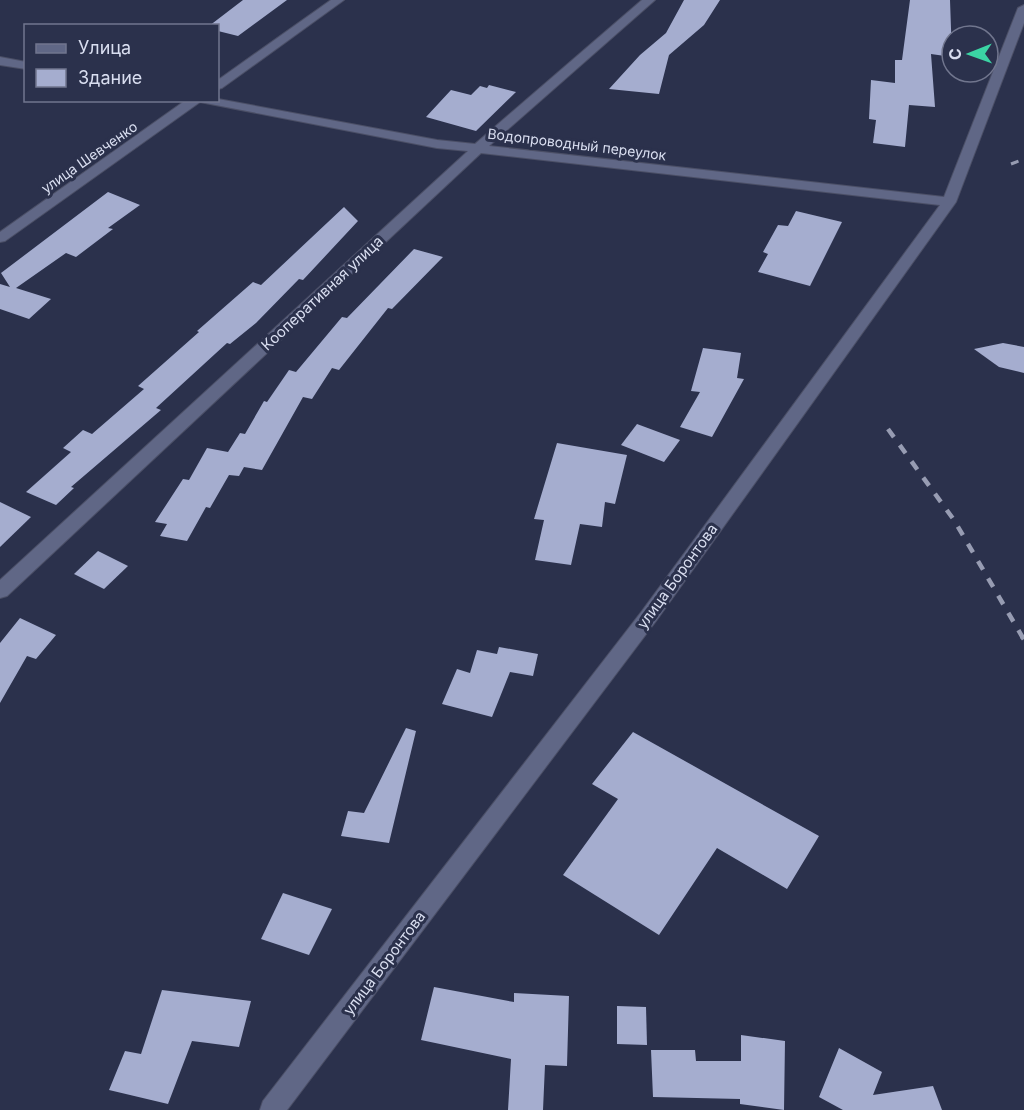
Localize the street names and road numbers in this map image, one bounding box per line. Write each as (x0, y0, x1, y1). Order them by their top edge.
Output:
street label: улица Шевченко (38, 118, 140, 196)
street label: Водопроводный переулок (487, 125, 668, 163)
street label: Кооперативная улица (257, 232, 387, 354)
street label: улица Боронтова (633, 520, 721, 632)
street label: улица Боронтова (339, 907, 429, 1019)

